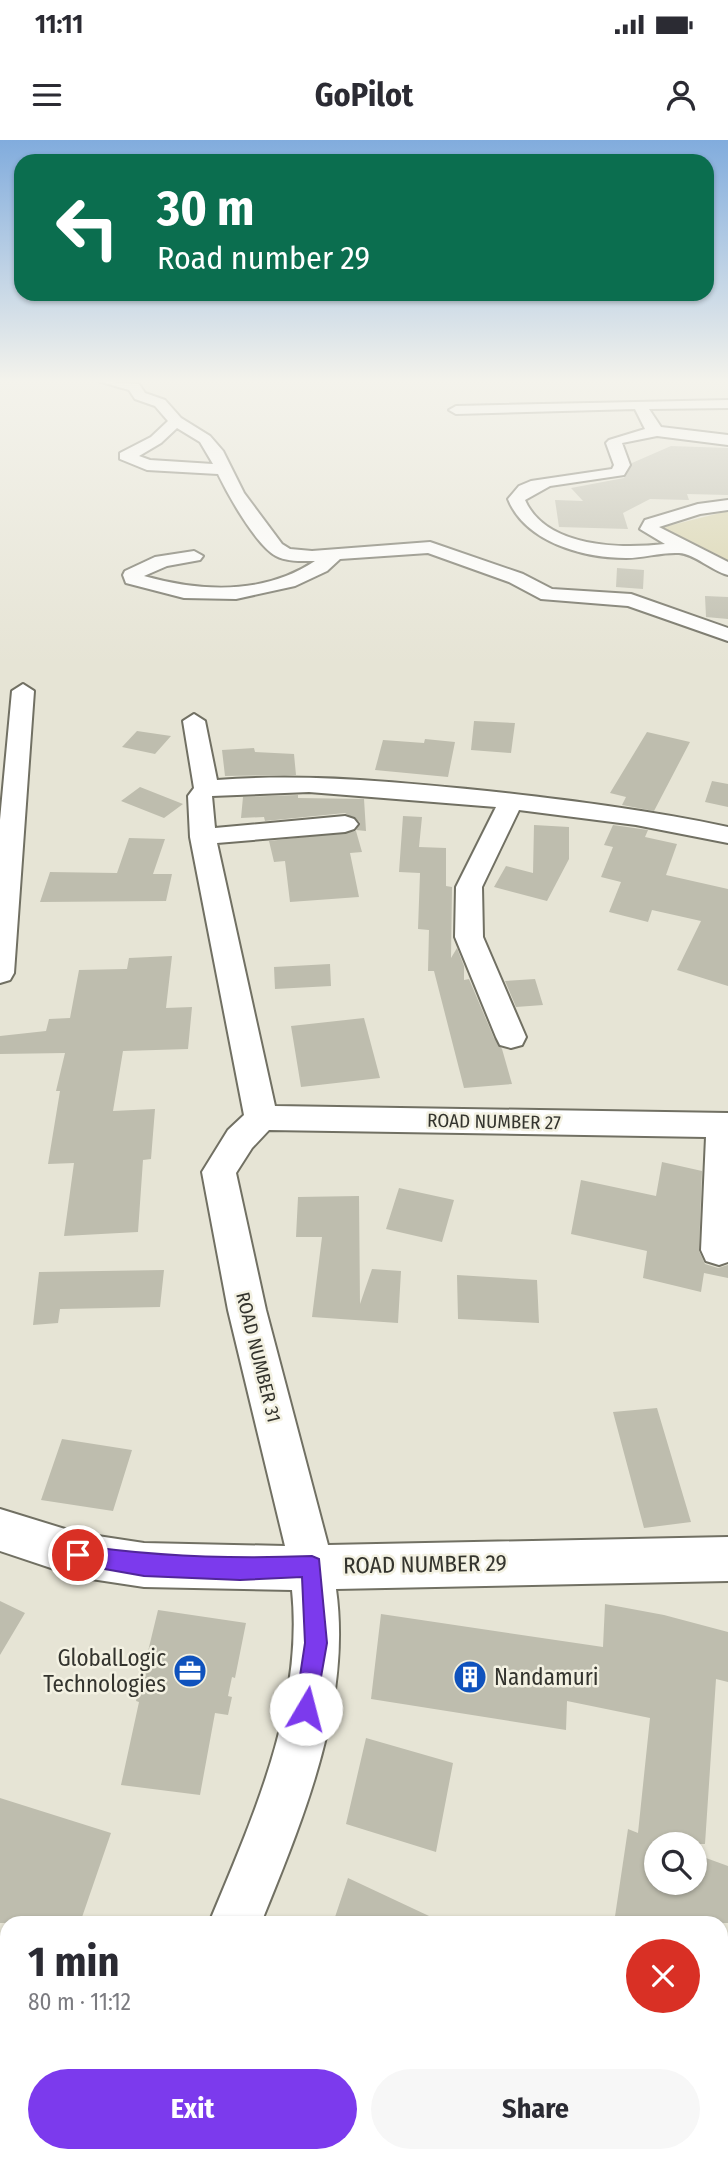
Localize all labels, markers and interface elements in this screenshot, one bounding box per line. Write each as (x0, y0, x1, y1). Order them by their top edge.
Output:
text: 11:11 (35, 9, 83, 40)
icon: menu (28, 76, 66, 114)
text: GoPilot (315, 76, 413, 114)
icon: person (662, 76, 700, 114)
text: 30 m (157, 179, 255, 238)
icon: left (42, 182, 133, 273)
text: Road number 29 (157, 239, 370, 277)
street label: ROAD NUMBER 27 (427, 1109, 561, 1134)
street label: ROAD NUMBER 31 (231, 1290, 286, 1425)
pin (48, 1525, 108, 1585)
icon: arrive (59, 1536, 97, 1574)
street label: ROAD NUMBER 29 (343, 1549, 507, 1579)
place label: GlobalLogic Technologies (43, 1644, 166, 1698)
office icon: GlobalLogic Technologies (171, 1652, 209, 1690)
building icon: Nandamuri (451, 1658, 489, 1696)
place label: Nandamuri (494, 1663, 599, 1691)
position arrow (269, 1672, 343, 1746)
map controls (644, 1832, 707, 1895)
button: search (644, 1832, 707, 1895)
text: 1 min (28, 1937, 119, 1987)
button: close (626, 1939, 700, 2013)
text: 80 m · 11:12 (28, 1988, 131, 2016)
button: Exit (28, 2069, 357, 2149)
button: Share (371, 2069, 700, 2149)

